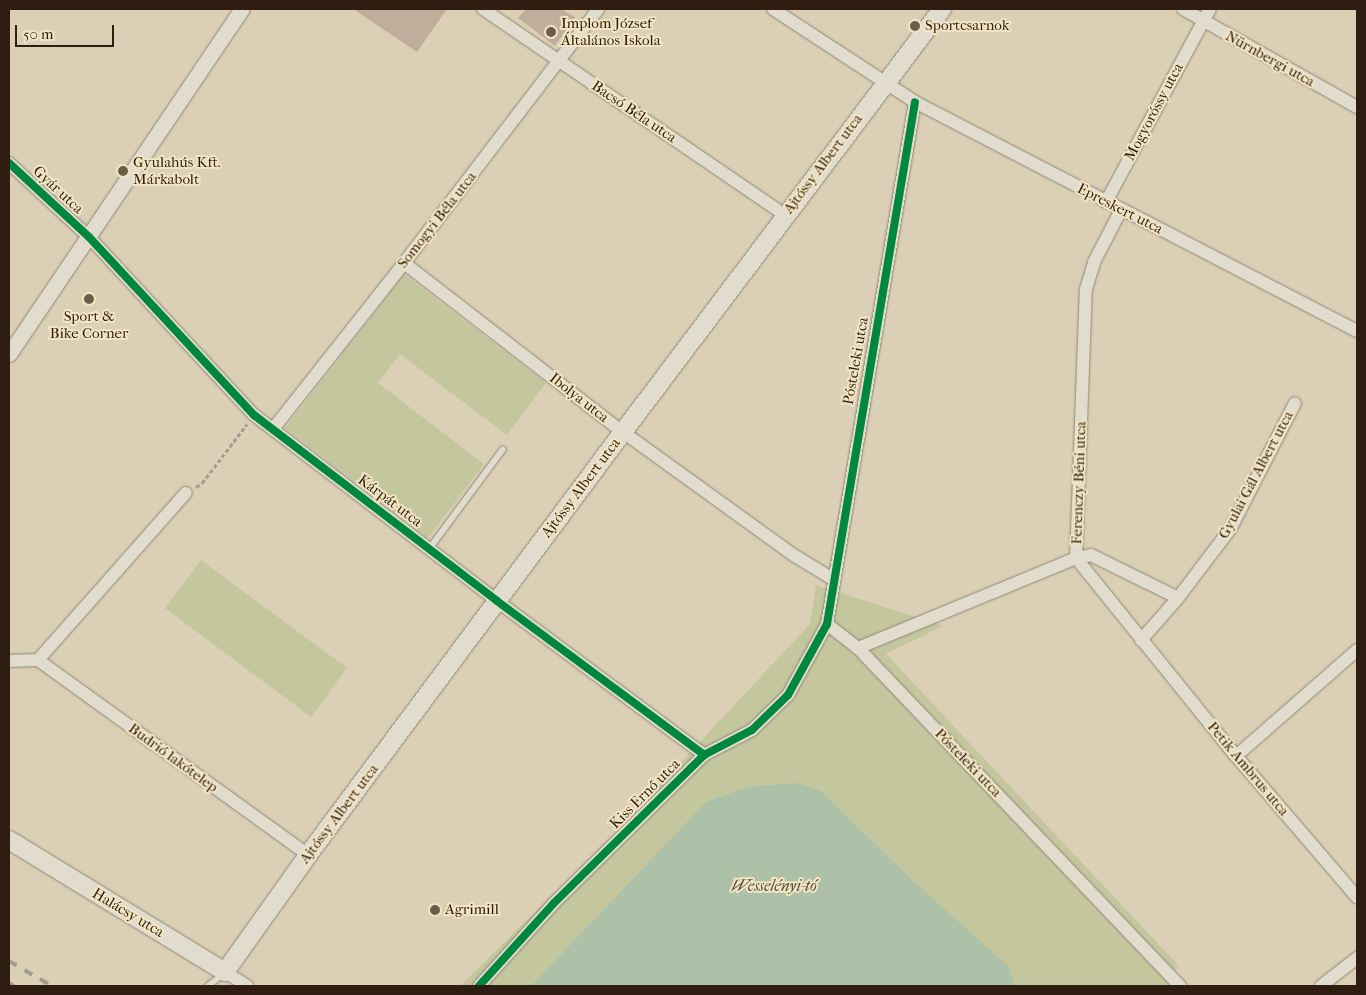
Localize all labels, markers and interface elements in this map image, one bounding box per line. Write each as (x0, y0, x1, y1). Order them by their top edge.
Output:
place label: Implom József Általános Iskola (561, 14, 661, 49)
scale bar (18, 15, 116, 47)
place label: Sportcsarnok (925, 17, 1010, 35)
marker: Sportcsarnok (909, 20, 921, 32)
text: 50 m (23, 25, 53, 43)
marker: Implom József Általános Iskola (545, 26, 557, 38)
street label: Nürnbergi utca (1222, 27, 1318, 91)
street label: Mogyoróssy utca (1121, 60, 1187, 164)
street label: Bacsó Béla utca (588, 77, 680, 147)
street label: Ajtóssy Albert utca (780, 111, 866, 217)
place label: Gyulahús Kft. Márkabolt (133, 153, 221, 188)
street label: Gyár utca (29, 162, 87, 218)
marker: Gyulahús Kft. Márkabolt (117, 165, 129, 177)
street label: Somogyi Béla utca (394, 168, 480, 272)
street label: Epreskert utca (1074, 180, 1166, 238)
marker: Sport & Bike Corner (83, 293, 95, 305)
place label: Sport & Bike Corner (50, 307, 128, 342)
street label: Pósteleki utca (839, 316, 873, 406)
street label: Ibolya utca (546, 369, 612, 427)
street label: Gyulai Gál Albert utca (1215, 408, 1297, 542)
street label: Ferenczy Béni utca (1068, 421, 1090, 545)
street label: Ajtóssy Albert utca (538, 435, 624, 541)
street label: Kárpát utca (354, 471, 426, 531)
street label: Petik Ambrus utca (1203, 718, 1293, 820)
street label: Budrió lakótelep (125, 719, 221, 797)
street label: Pósteleki utca (931, 725, 1005, 801)
street label: Kiss Ernő utca (606, 755, 684, 833)
street label: Ajtóssy Albert utca (296, 761, 382, 867)
water label: Wesselényi-tó (731, 876, 817, 896)
street label: Halácsy utca (89, 885, 167, 941)
place label: Agrimill (445, 901, 499, 919)
marker: Agrimill (429, 904, 441, 916)

